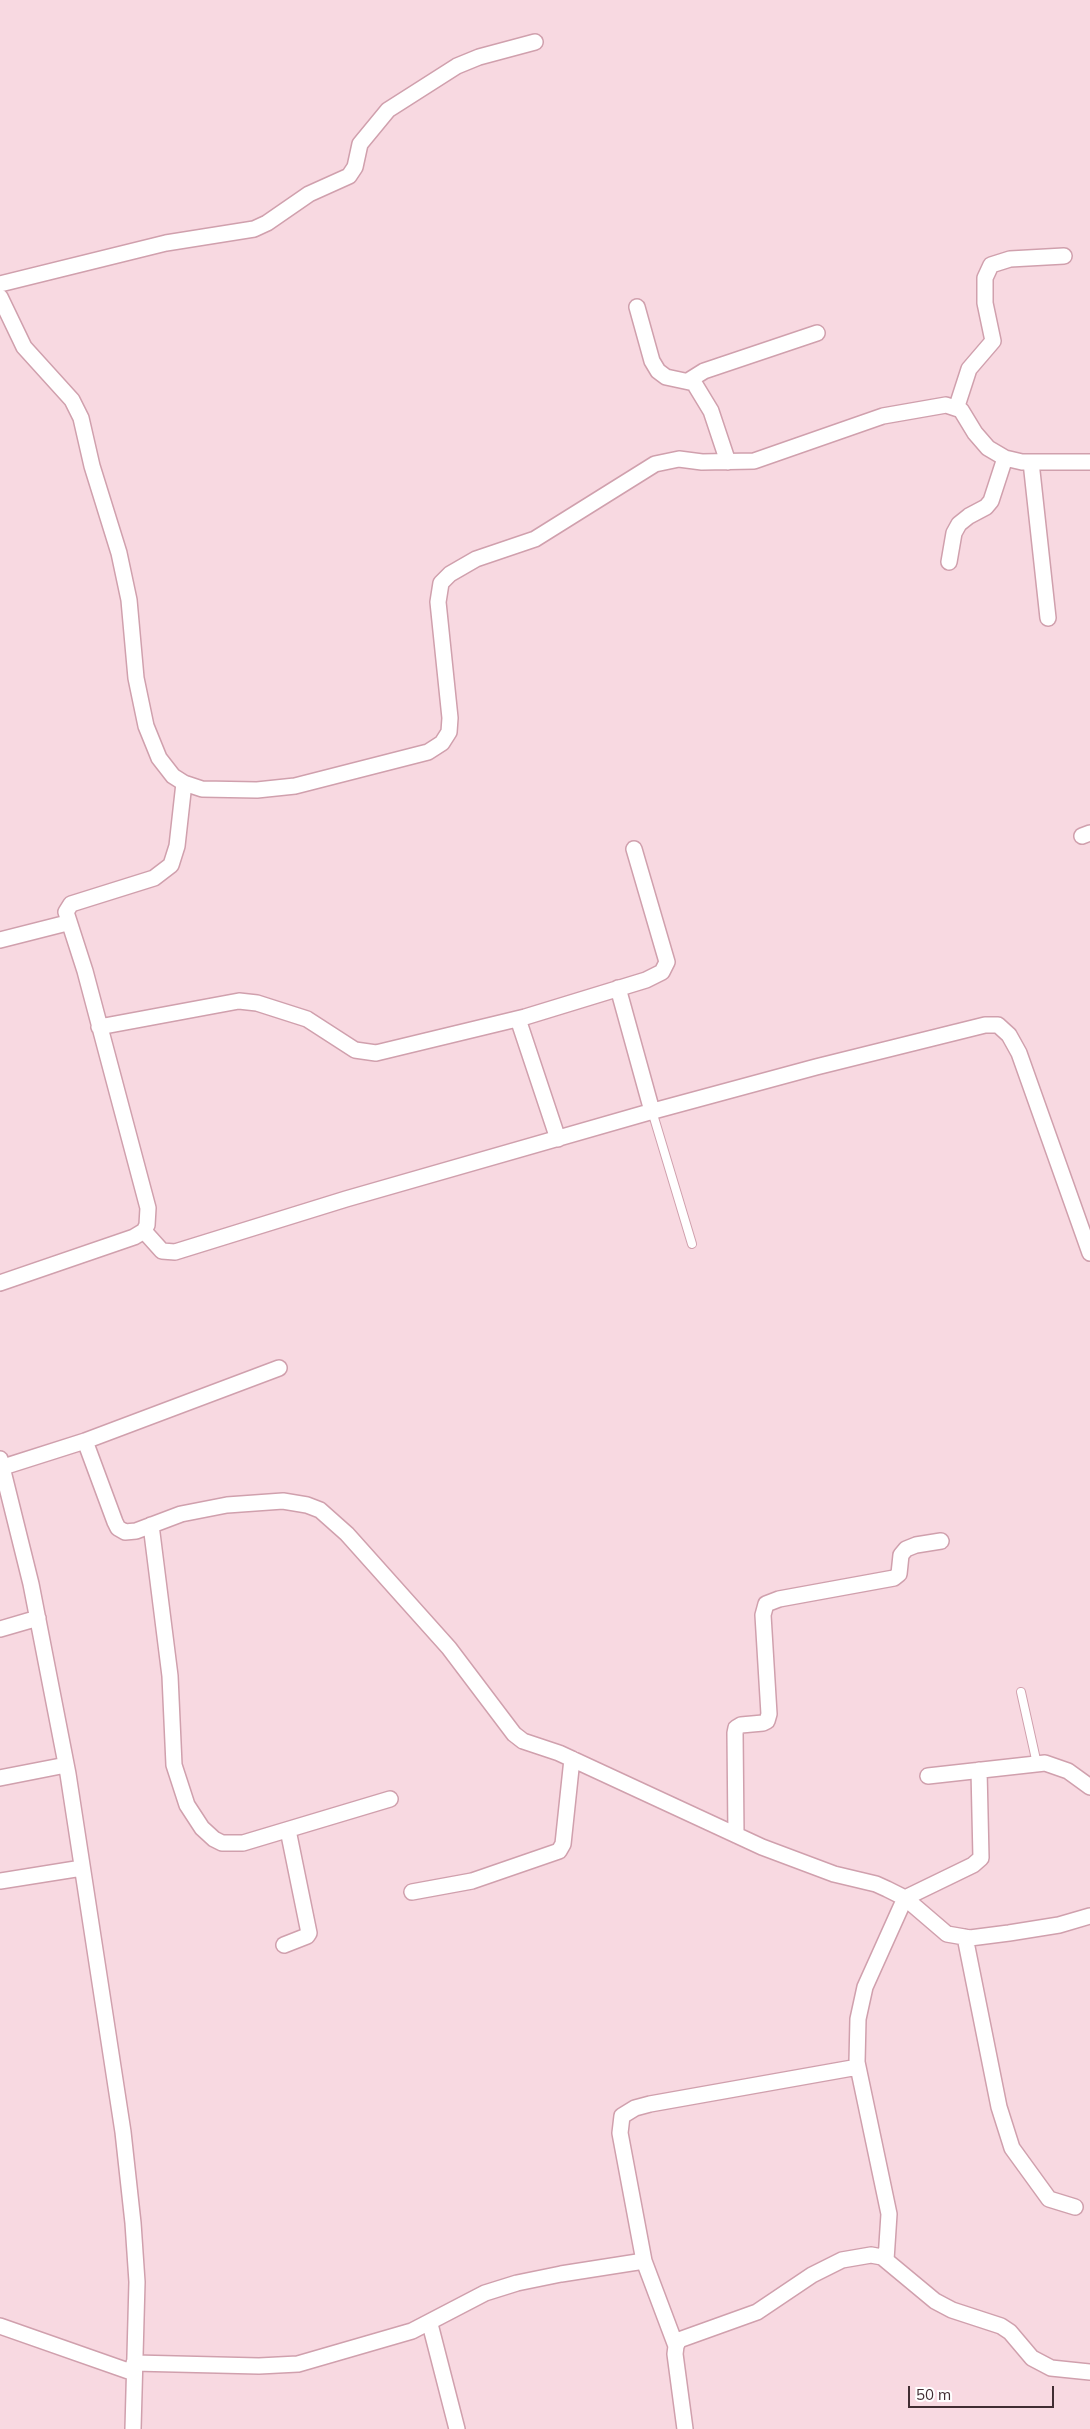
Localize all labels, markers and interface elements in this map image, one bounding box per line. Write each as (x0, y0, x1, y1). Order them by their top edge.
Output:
scale bar (910, 2376, 1056, 2408)
text: 50 m (916, 2385, 951, 2404)

